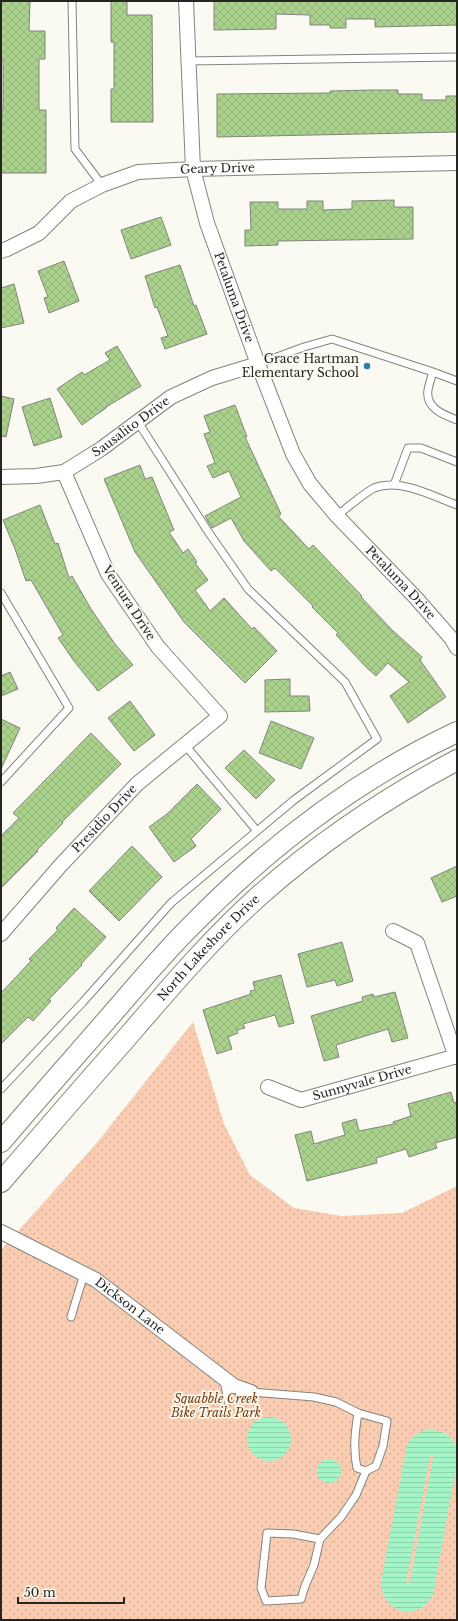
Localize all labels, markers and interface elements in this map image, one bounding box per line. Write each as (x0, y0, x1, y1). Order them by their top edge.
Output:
street label: Geary Drive (180, 160, 255, 177)
street label: Petaluma Drive (211, 250, 258, 345)
place label: Grace Hartman Elementary School (242, 351, 359, 380)
marker: Grace Hartman Elementary School (362, 361, 372, 371)
street label: Sausalito Drive (89, 393, 172, 460)
street label: Petaluma Drive (363, 543, 439, 622)
street label: Ventura Drive (99, 562, 159, 643)
street label: Presidio Drive (68, 781, 140, 856)
street label: North Lakeshore Drive (154, 891, 263, 1004)
street label: Sunnyvale Drive (311, 1061, 413, 1103)
street label: Dickson Lane (92, 1274, 168, 1337)
park label: Squabble Creek Bike Trails Park (170, 1391, 261, 1420)
scale bar (18, 1579, 124, 1605)
text: 50 m (24, 1585, 56, 1600)

